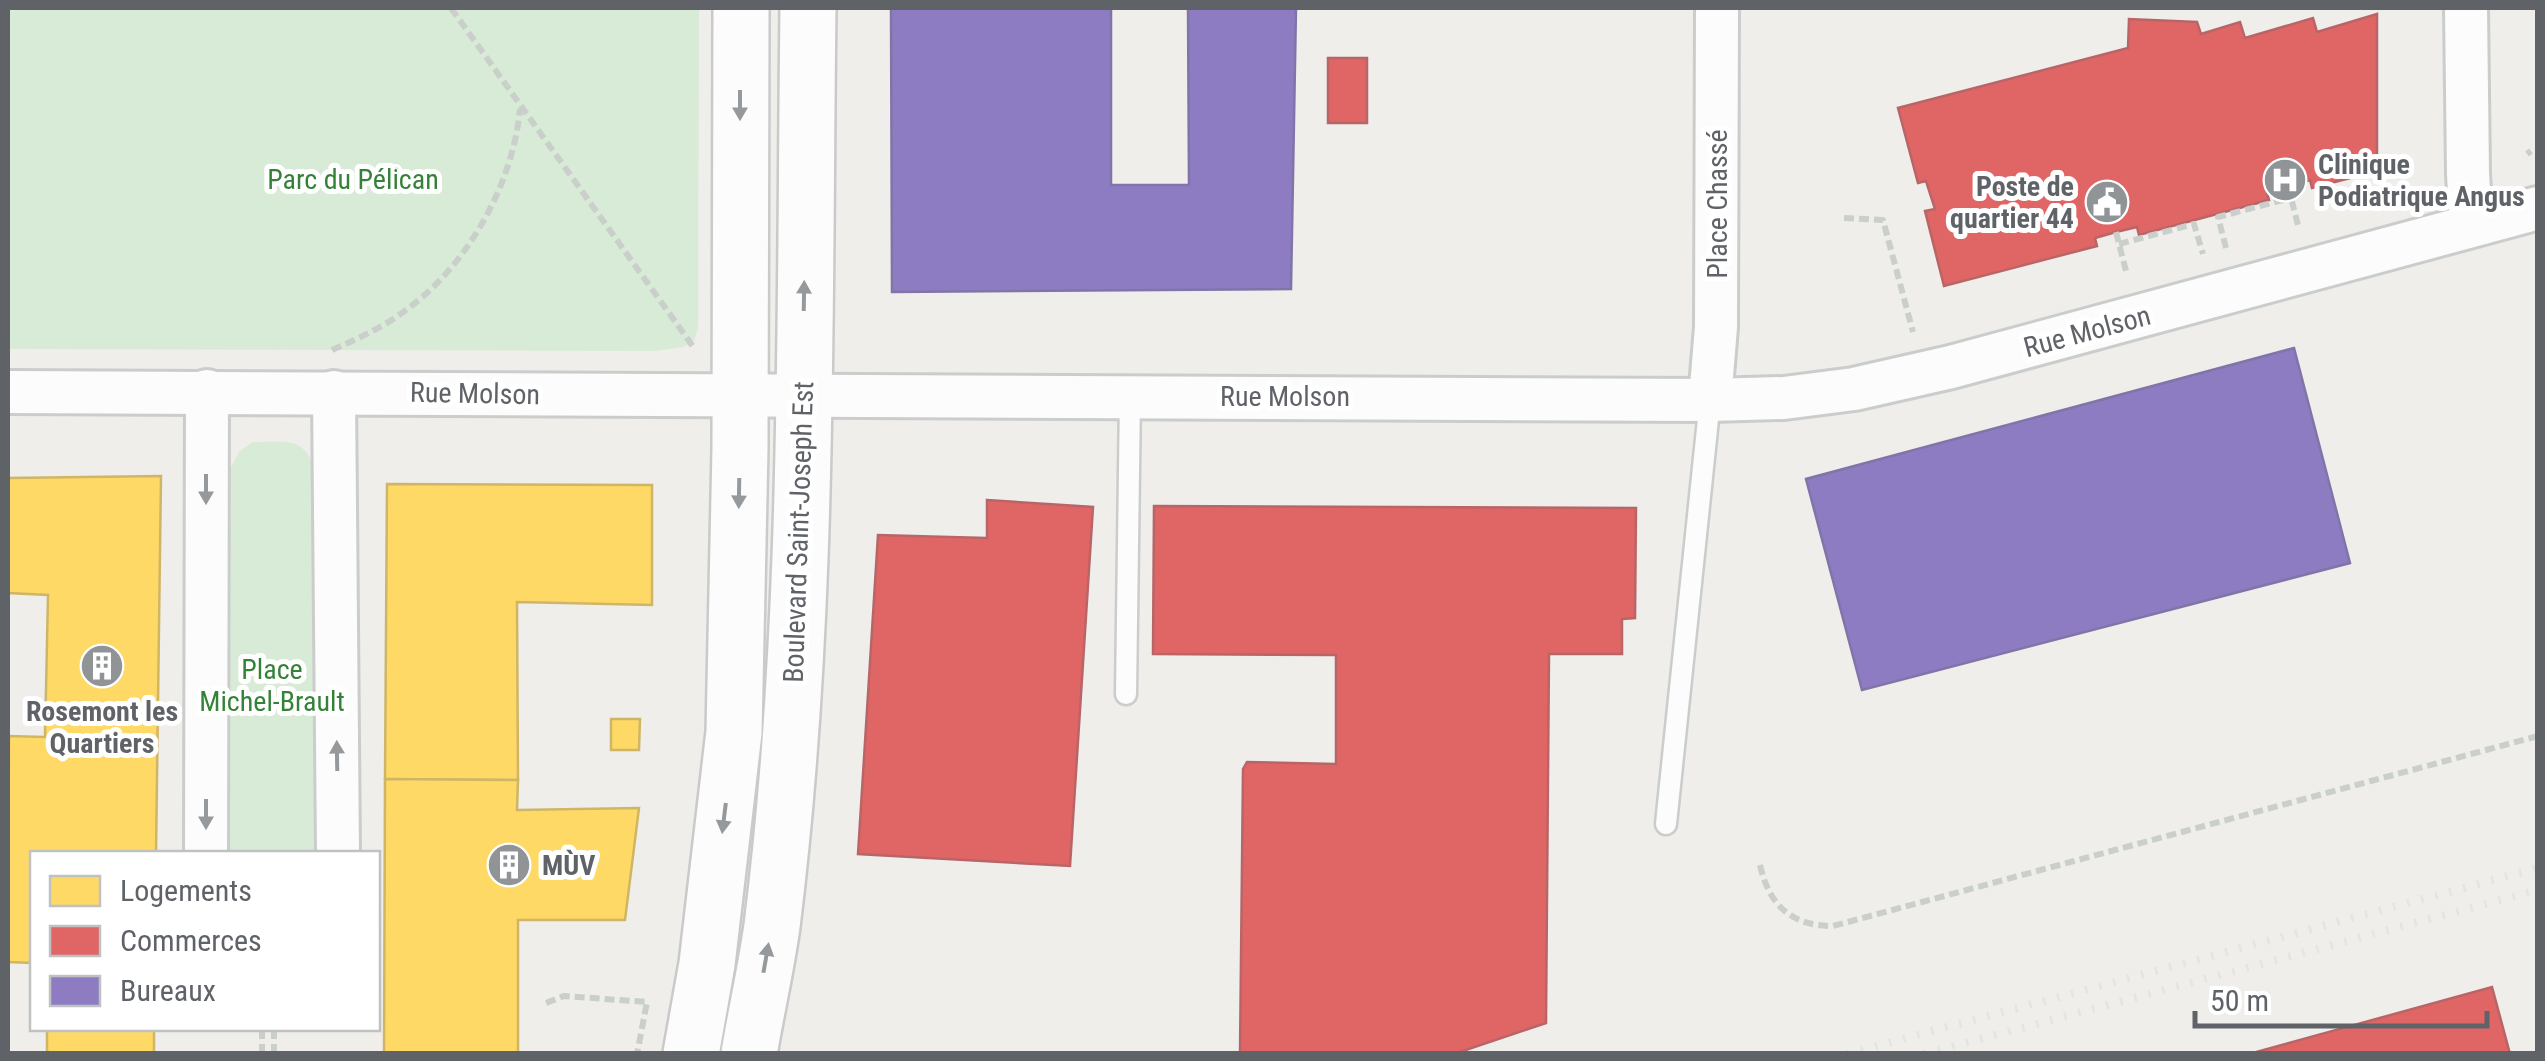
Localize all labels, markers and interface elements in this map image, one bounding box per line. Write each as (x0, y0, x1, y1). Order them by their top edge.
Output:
one-way arrow (732, 89, 748, 121)
street label: Place Chassé (1701, 129, 1734, 279)
place label: Clinique Podiatrique Angus (2318, 148, 2525, 213)
hospital icon: Clinique Podiatrique Angus (2262, 157, 2308, 203)
park label: Parc du Pélican (267, 163, 439, 196)
place label: Poste de quartier 44 (1950, 170, 2074, 235)
public building icon: Poste de quartier 44 (2084, 179, 2130, 225)
one-way arrow (796, 280, 812, 312)
street label: Rue Molson (2020, 299, 2154, 364)
street label: Rue Molson (410, 376, 540, 411)
street label: Rue Molson (1220, 380, 1350, 413)
street label: Boulevard Saint-Joseph Est (777, 381, 820, 683)
one-way arrow (198, 473, 214, 505)
one-way arrow (730, 478, 746, 510)
building icon: Rosemont les Quartiers (79, 643, 125, 689)
park label: Place Michel-Brault (199, 653, 345, 718)
place label: Rosemont les Quartiers (26, 695, 178, 760)
one-way arrow (329, 740, 345, 772)
one-way arrow (198, 798, 214, 830)
one-way arrow (716, 802, 732, 834)
building icon: MÙV (486, 842, 532, 888)
place label: MÙV (542, 849, 595, 882)
legend (30, 851, 380, 1031)
text: Logements (120, 873, 252, 908)
text: Commerces (120, 923, 262, 958)
one-way arrow (759, 941, 774, 973)
scale bar (2195, 966, 2488, 1028)
text: Bureaux (120, 973, 216, 1008)
text: 50 m (2210, 983, 2269, 1018)

